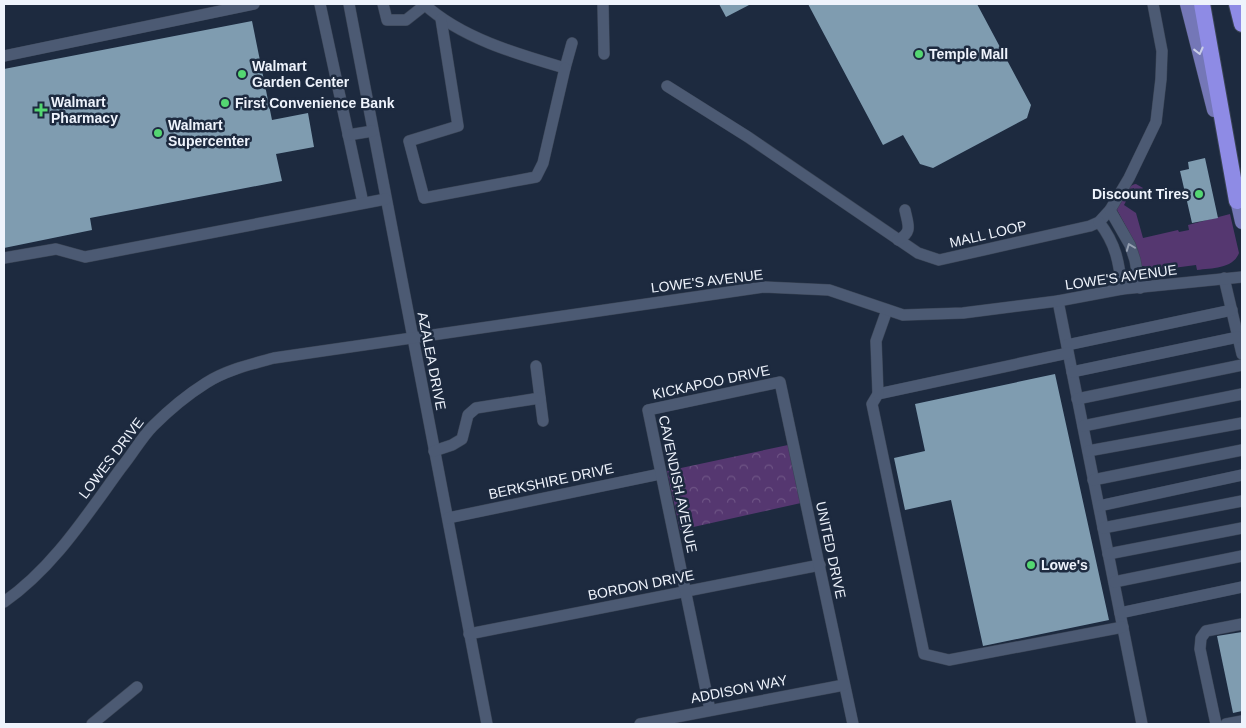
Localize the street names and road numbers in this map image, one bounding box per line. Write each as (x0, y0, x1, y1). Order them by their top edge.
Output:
street label: MALL LOOP (948, 217, 1028, 251)
street label: LOWE'S AVENUE (1064, 261, 1178, 293)
street label: LOWE'S AVENUE (650, 266, 764, 296)
street label: AZALEA DRIVE (415, 311, 449, 411)
street label: KICKAPOO DRIVE (651, 362, 771, 402)
street label: LOWES DRIVE (75, 414, 147, 502)
street label: CAVENDISH AVENUE (656, 414, 700, 554)
street label: BERKSHIRE DRIVE (487, 460, 615, 502)
street label: UNITED DRIVE (813, 500, 849, 600)
street label: BORDON DRIVE (586, 567, 696, 603)
street label: ADDISON WAY (689, 672, 789, 706)

